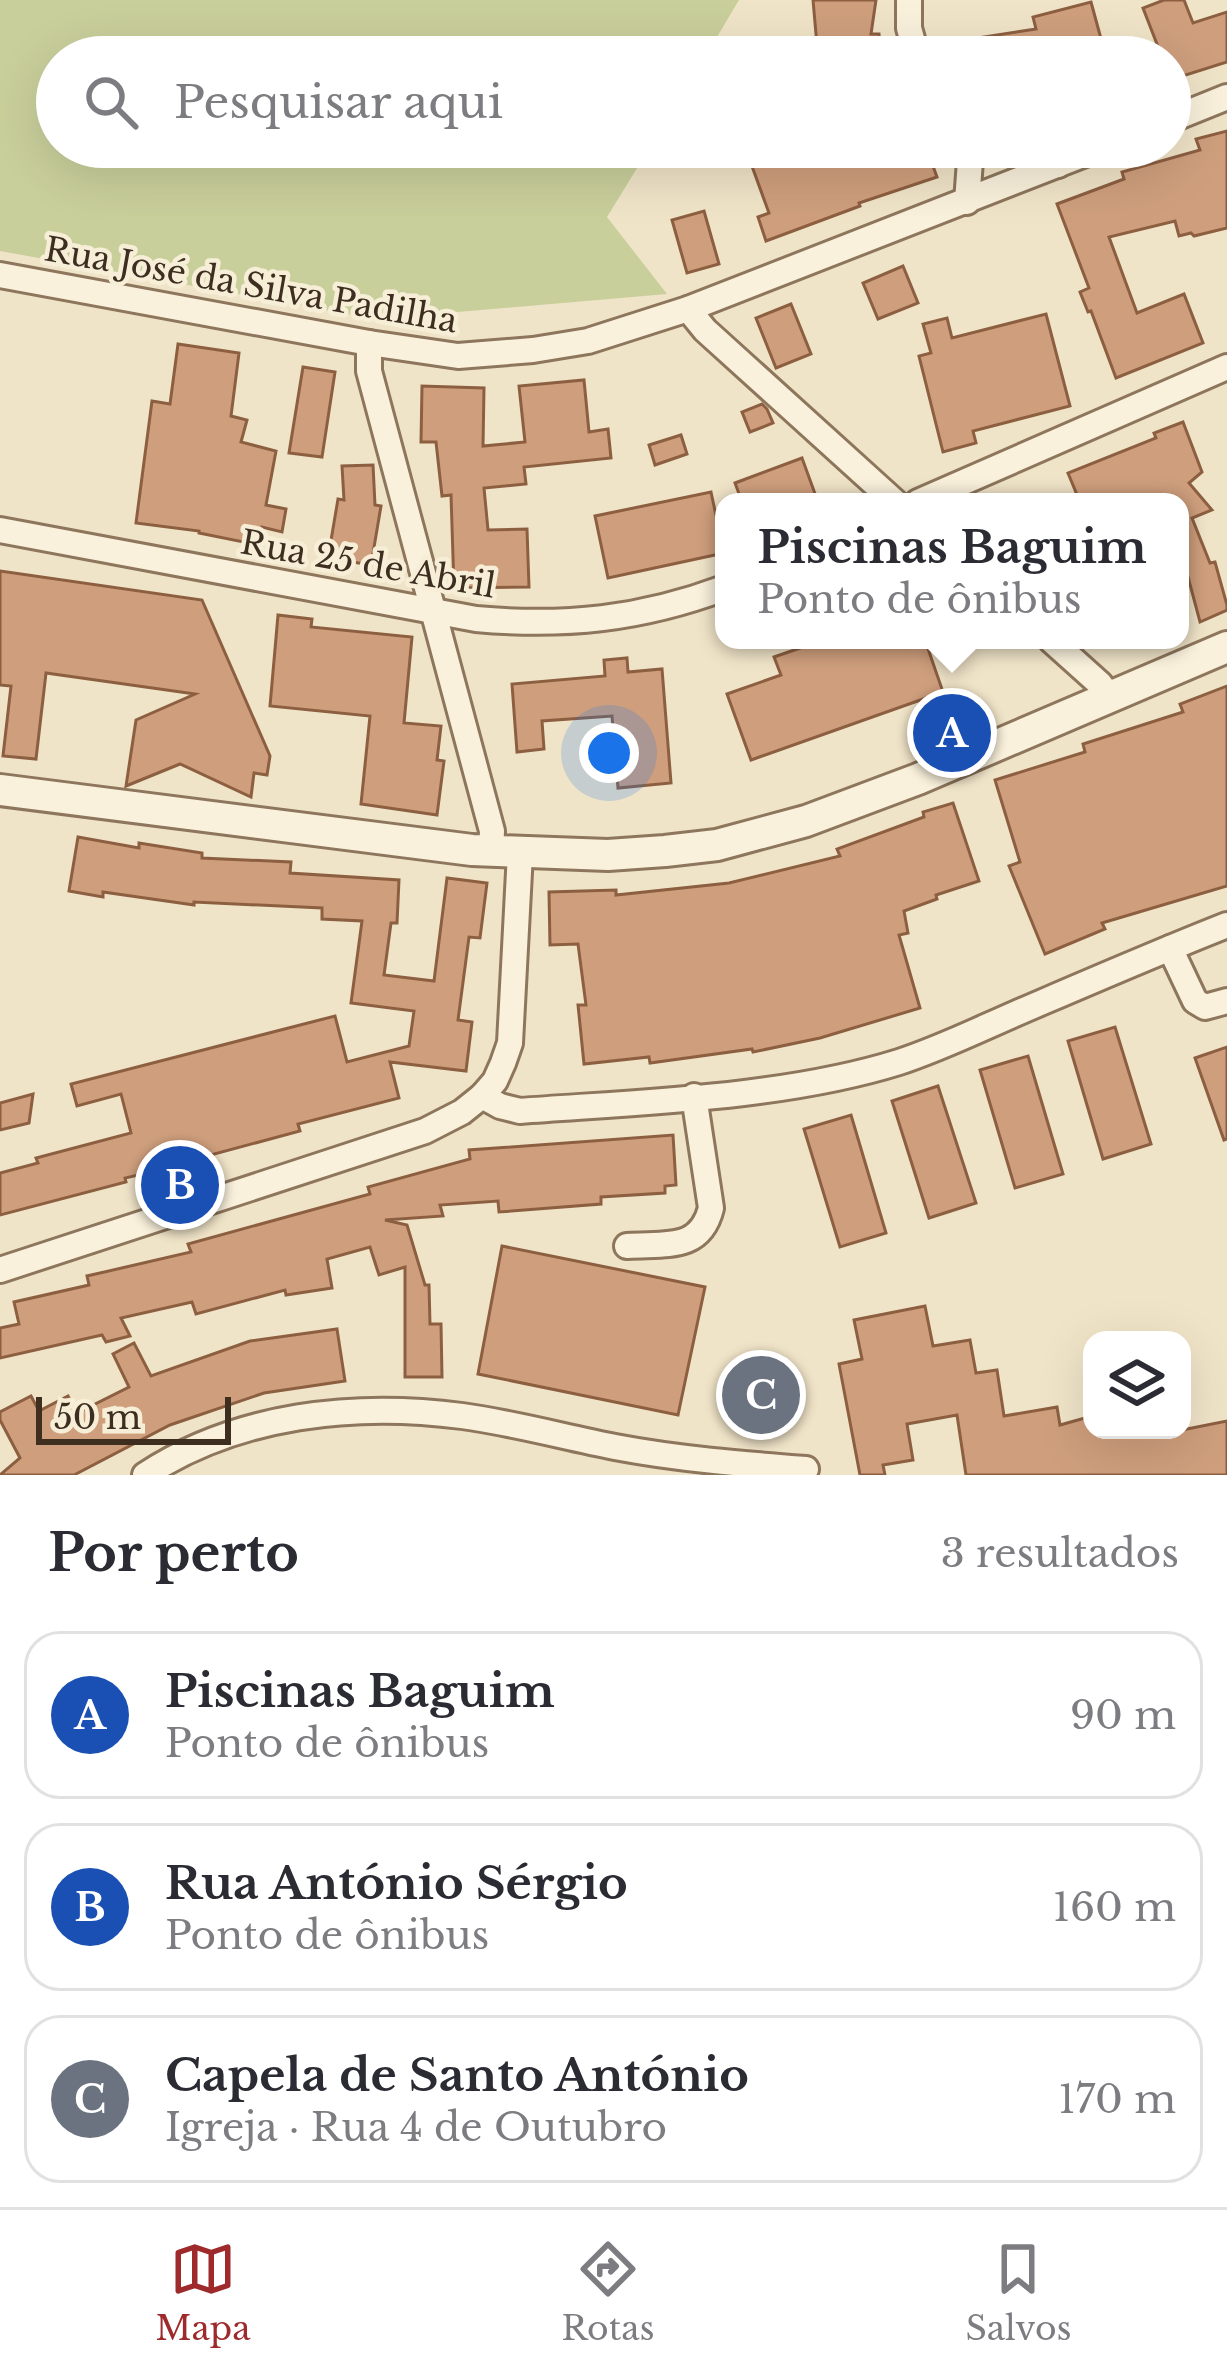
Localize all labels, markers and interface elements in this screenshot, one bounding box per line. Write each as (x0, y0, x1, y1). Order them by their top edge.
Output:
search box (36, 36, 1191, 168)
icon: search (78, 69, 144, 135)
text: Pesquisar aqui (174, 74, 503, 130)
street label: Rua José da Silva Padilha (41, 228, 461, 342)
popup (715, 493, 1189, 649)
text: Piscinas Baguim (757, 519, 1147, 575)
street label: Rua 25 de Abril (237, 521, 499, 607)
text: Ponto de ônibus (757, 575, 1082, 624)
pin: A (913, 688, 991, 778)
your location (579, 723, 639, 783)
pin: B (141, 1140, 219, 1230)
map controls (1083, 1331, 1191, 1439)
button: layers (1083, 1331, 1191, 1439)
pin: C (722, 1350, 800, 1440)
scale bar (36, 1391, 231, 1444)
text: 50 m (54, 1397, 141, 1438)
text: Por perto (48, 1522, 299, 1585)
text: 3 resultados (941, 1529, 1179, 1578)
text: Piscinas Baguim (165, 1663, 555, 1719)
text: A (74, 1691, 106, 1740)
text: 90 m (1070, 1691, 1176, 1740)
text: Ponto de ônibus (165, 1719, 489, 1768)
text: Rua António Sérgio (165, 1855, 628, 1911)
text: B (74, 1883, 106, 1932)
text: 160 m (1053, 1883, 1176, 1932)
text: Ponto de ônibus (165, 1911, 489, 1960)
text: Capela de Santo António (165, 2047, 749, 2103)
text: C (74, 2075, 106, 2124)
text: 170 m (1058, 2075, 1176, 2124)
text: Igreja · Rua 4 de Outubro (165, 2103, 667, 2152)
tab: Mapa (155, 2236, 250, 2349)
tab: Rotas (561, 2236, 654, 2349)
tab: Salvos (965, 2236, 1071, 2349)

